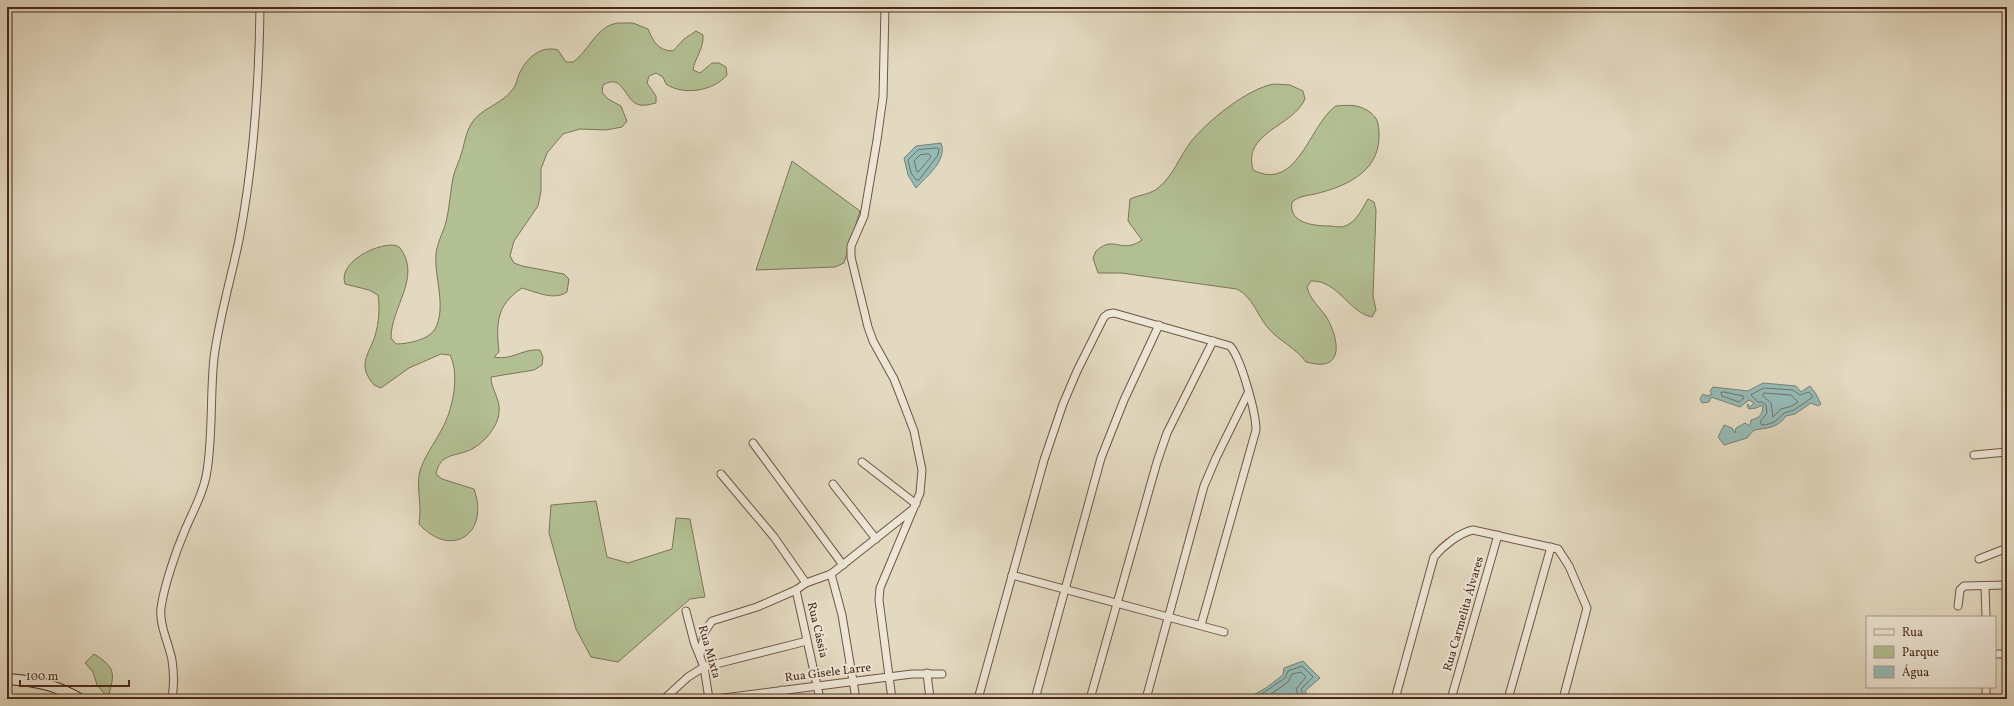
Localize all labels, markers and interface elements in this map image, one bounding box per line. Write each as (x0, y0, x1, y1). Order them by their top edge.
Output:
street label: Rua Carmelita Álvares (1439, 555, 1488, 673)
street label: Rua Cássia (803, 600, 831, 660)
legend (1866, 616, 1996, 688)
street label: Rua Mixta (694, 624, 724, 680)
text: Rua (1902, 625, 1923, 641)
text: Parque (1902, 645, 1939, 661)
street label: Rua Gisele Larre (784, 660, 872, 686)
scale bar (20, 662, 129, 688)
text: Água (1902, 664, 1929, 681)
text: 100 m (26, 669, 59, 685)

